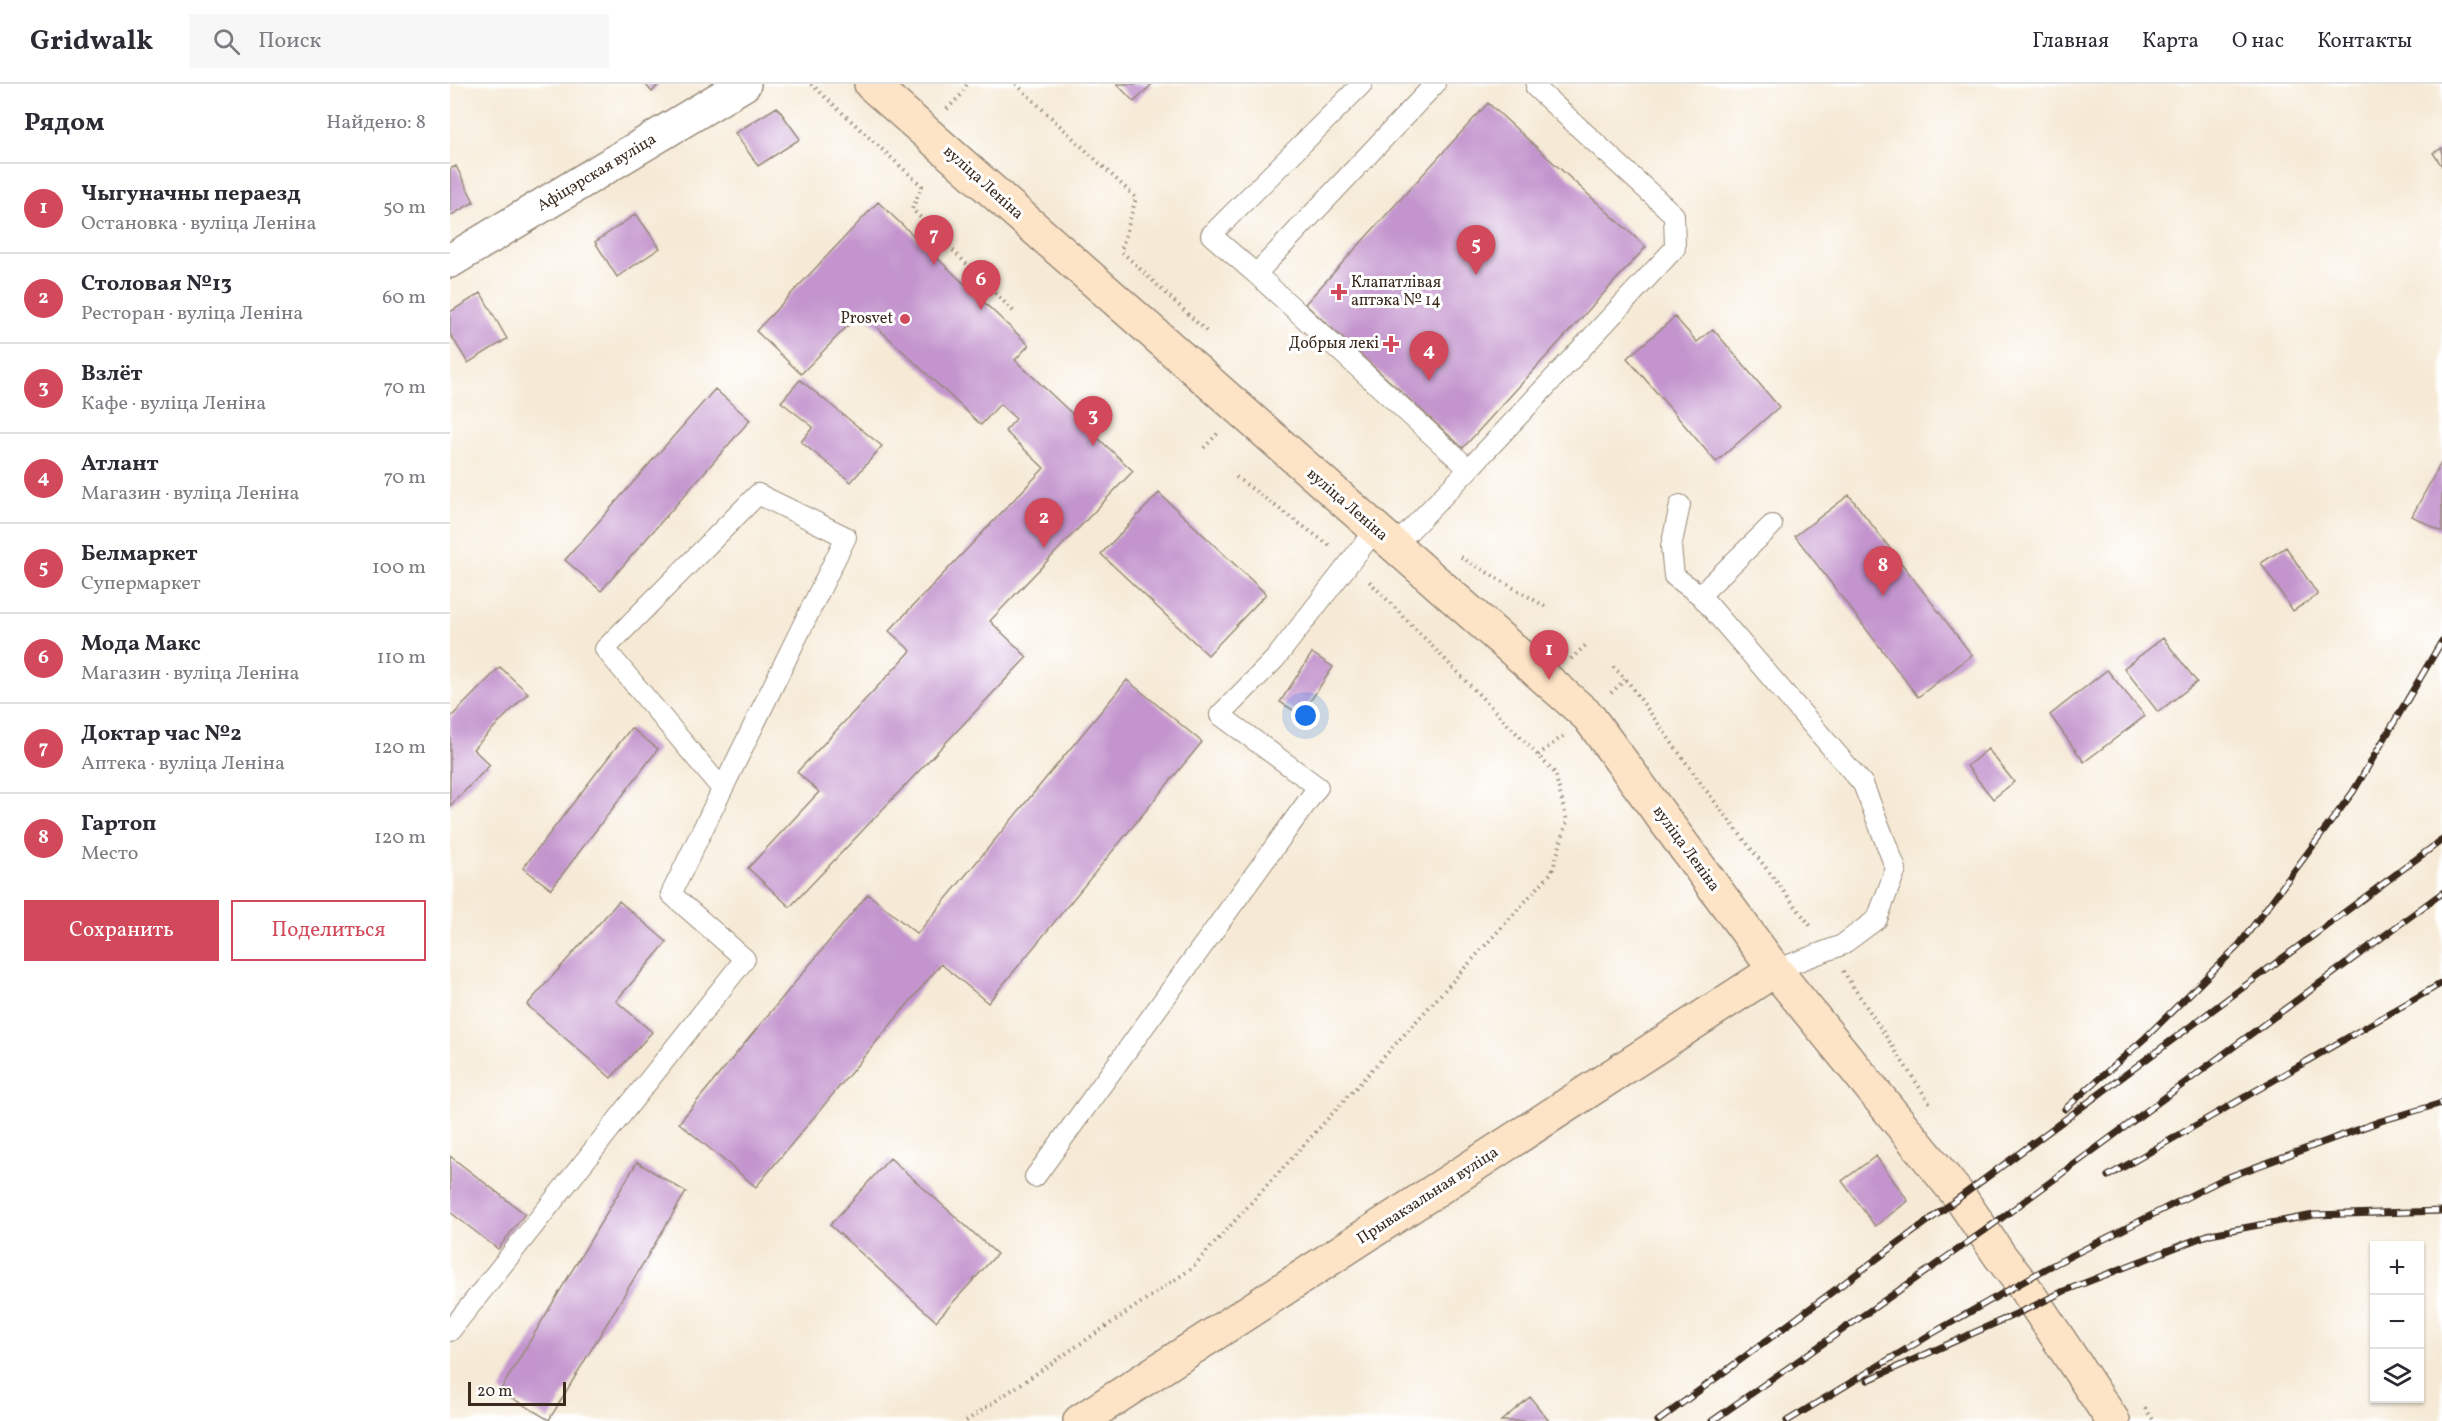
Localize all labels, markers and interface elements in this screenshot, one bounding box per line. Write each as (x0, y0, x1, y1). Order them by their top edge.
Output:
search box (189, 14, 609, 68)
text: Gridwalk (30, 22, 153, 61)
icon: search (210, 25, 243, 58)
text: Поиск (258, 26, 321, 57)
text: Главная (2032, 27, 2109, 56)
text: Карта (2142, 27, 2199, 56)
text: О нас (2232, 27, 2284, 56)
text: Контакты (2317, 27, 2412, 56)
text: Рядом (24, 105, 104, 141)
text: Найдено: 8 (326, 109, 426, 137)
street label: Афіцэрская вуліца (533, 129, 661, 217)
street label: вуліца Леніна (938, 141, 1028, 225)
text: Чыгуначны пераезд (81, 179, 301, 210)
text: 1 (39, 194, 48, 222)
text: 50 m (383, 194, 426, 222)
text: Остановка · вуліца Леніна (81, 210, 316, 238)
pin: 7 (914, 216, 954, 265)
pin: 5 (1456, 226, 1496, 275)
pin: 6 (962, 260, 1000, 310)
text: Столовая №13 (81, 269, 232, 300)
place label: Клапатлівая аптэка № 14 (1351, 272, 1441, 312)
text: 2 (38, 284, 49, 312)
text: 60 m (382, 284, 426, 312)
marker: Клапатлівая аптэка № 14 (1332, 285, 1346, 299)
text: Ресторан · вуліца Леніна (81, 300, 303, 328)
place label: Prosvet (840, 308, 893, 330)
marker: Prosvet (898, 312, 912, 326)
pin: 4 (1410, 332, 1448, 381)
place label: Добрыя лекі (1289, 333, 1379, 355)
marker: Добрыя лекі (1384, 337, 1398, 351)
text: Взлёт (81, 359, 143, 390)
text: 3 (38, 374, 49, 402)
text: 70 m (383, 374, 426, 402)
text: Кафе · вуліца Леніна (81, 390, 266, 418)
pin: 3 (1074, 396, 1112, 446)
text: Атлант (81, 449, 159, 480)
text: 4 (37, 464, 50, 492)
text: 70 m (383, 464, 426, 492)
street label: вуліца Леніна (1302, 464, 1392, 546)
text: Магазин · вуліца Леніна (81, 480, 299, 508)
pin: 2 (1024, 498, 1064, 548)
text: Белмаркет (81, 539, 198, 570)
pin: 8 (1864, 546, 1902, 596)
text: 5 (39, 554, 48, 582)
text: 100 m (372, 554, 426, 582)
text: Супермаркет (81, 570, 201, 598)
text: Мода Макс (81, 629, 201, 660)
pin: 1 (1530, 630, 1568, 680)
text: 6 (38, 644, 49, 672)
text: 110 m (377, 644, 426, 672)
text: Магазин · вуліца Леніна (81, 660, 299, 688)
your location (1291, 701, 1320, 730)
text: Доктар час №2 (81, 719, 242, 750)
text: 7 (39, 734, 48, 762)
text: 120 m (374, 734, 426, 762)
text: Аптека · вуліца Леніна (81, 750, 285, 778)
street label: вуліца Леніна (1647, 802, 1725, 896)
text: Гартоп (81, 809, 156, 840)
text: 8 (38, 824, 49, 852)
text: 120 m (374, 824, 426, 852)
text: Место (81, 840, 138, 868)
button: Сохранить (24, 900, 219, 961)
button: Поделиться (231, 900, 426, 961)
street label: Прывакзальная вуліца (1353, 1142, 1503, 1250)
map controls (2370, 1241, 2424, 1403)
button: + (2370, 1241, 2424, 1295)
button: − (2370, 1295, 2424, 1349)
button: layers (2370, 1349, 2424, 1403)
scale bar (468, 1379, 566, 1406)
text: 20 m (477, 1381, 512, 1403)

